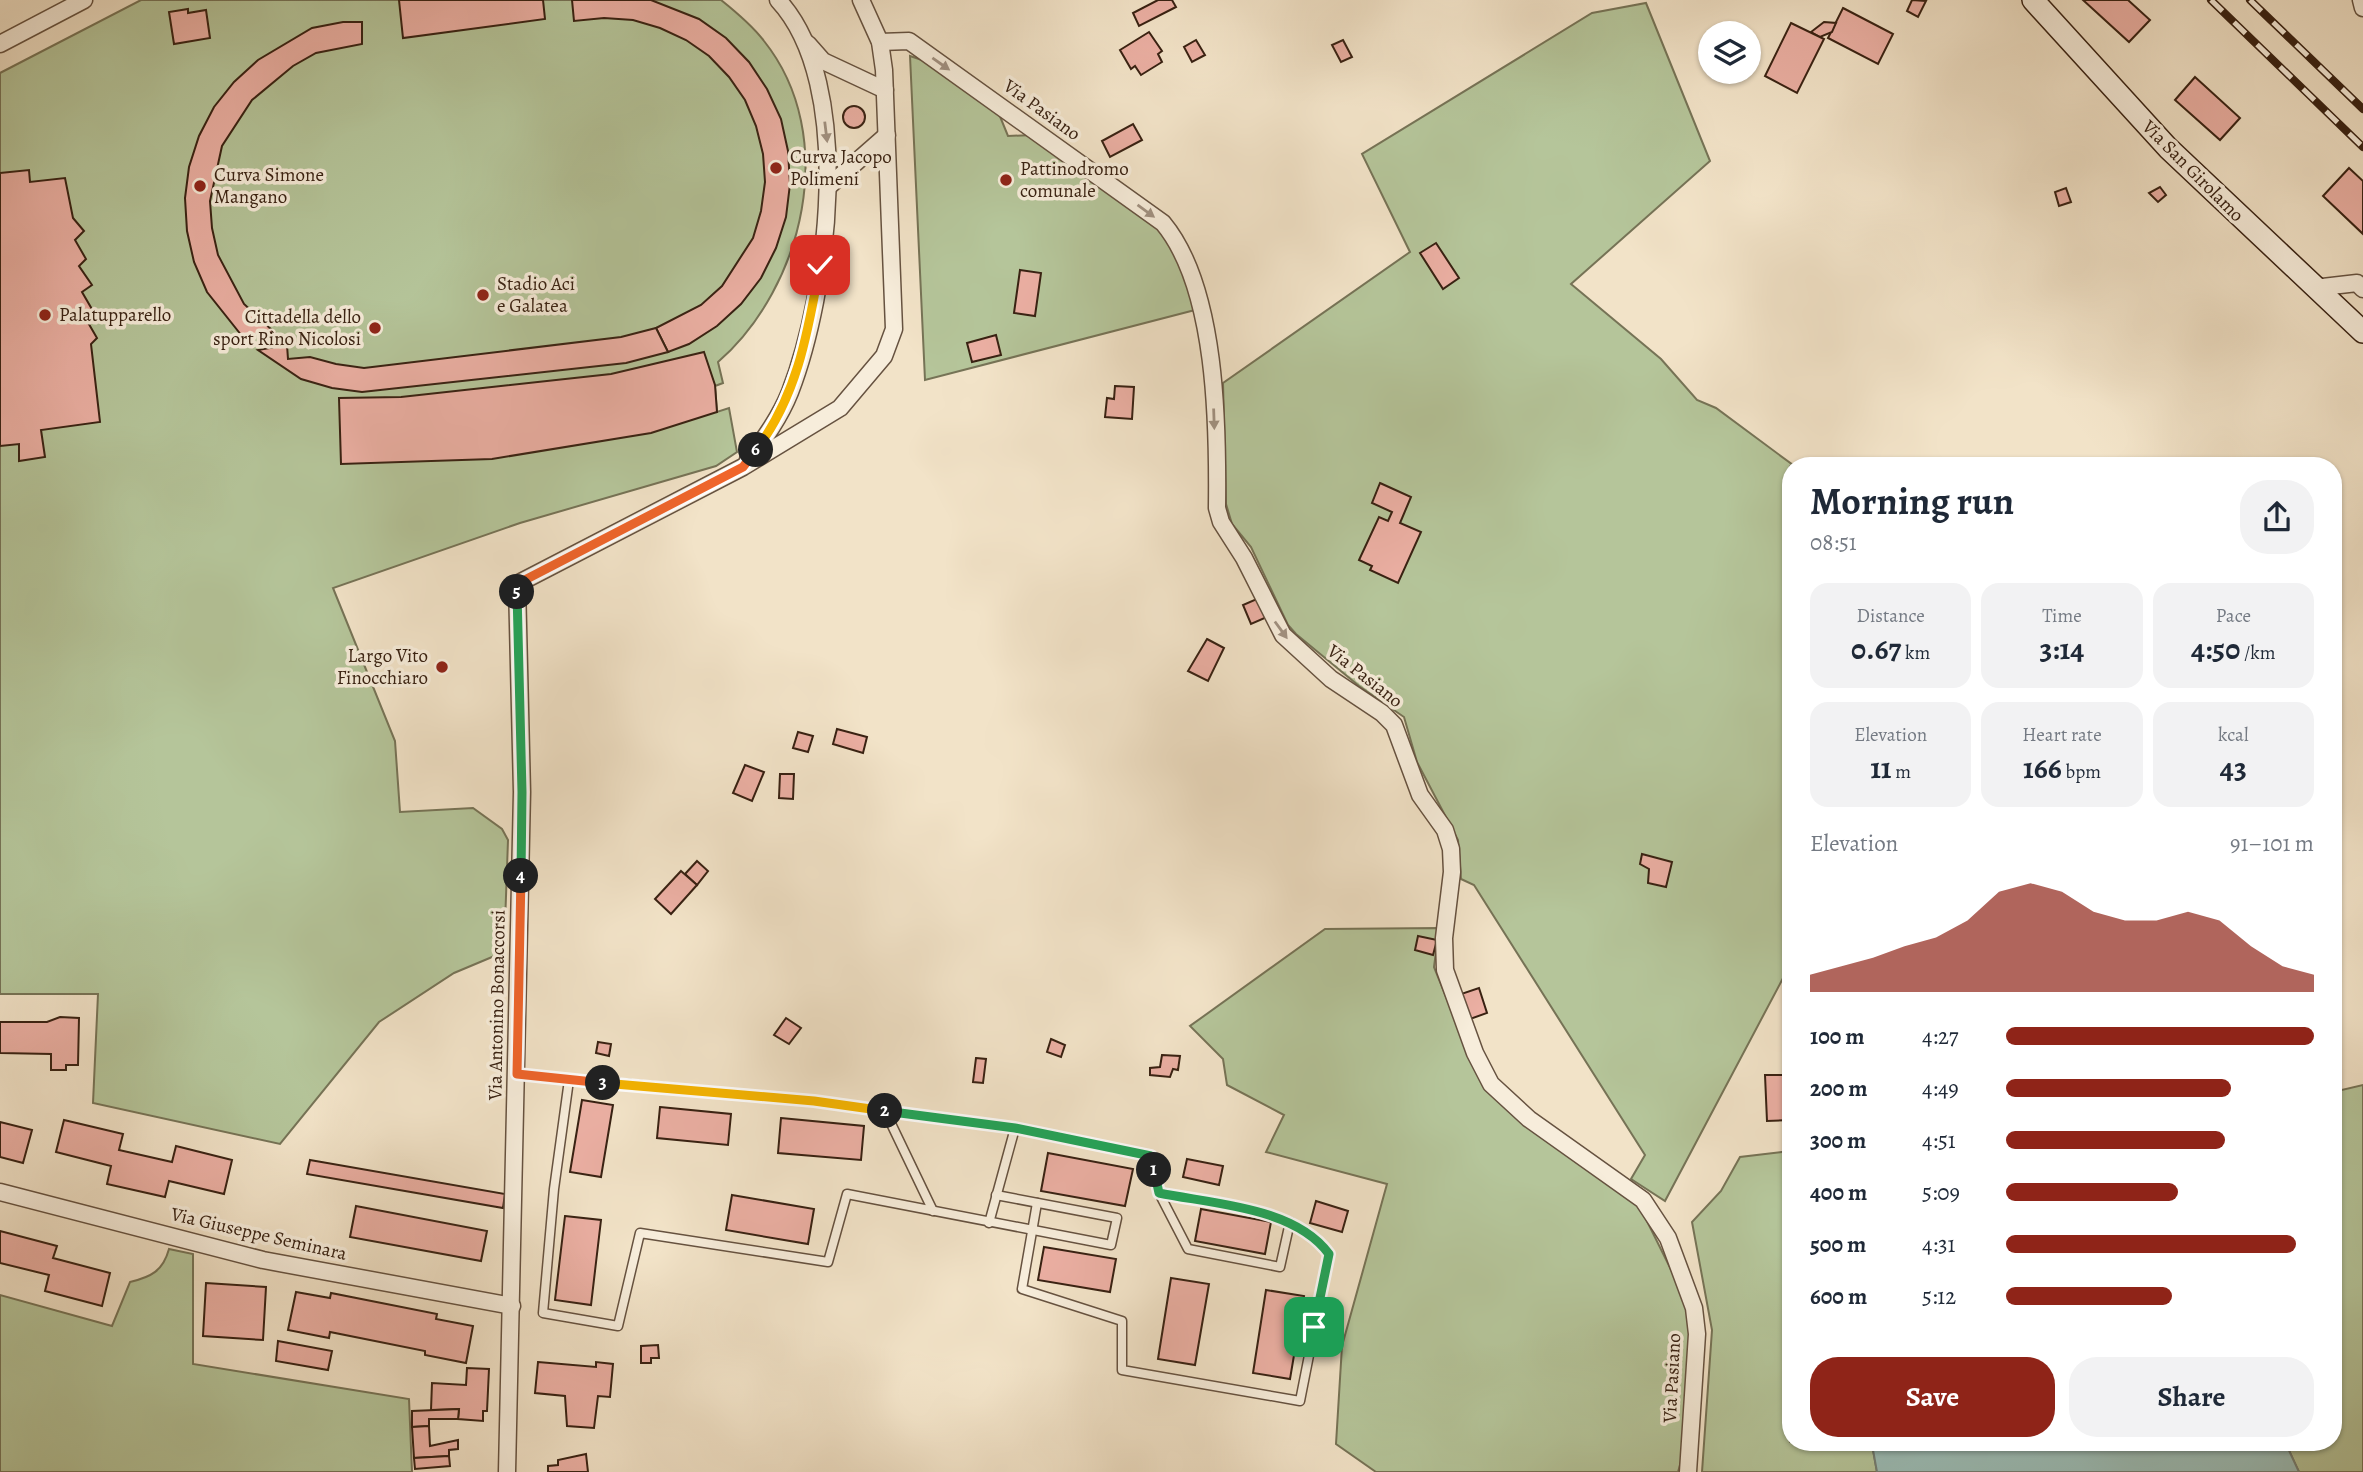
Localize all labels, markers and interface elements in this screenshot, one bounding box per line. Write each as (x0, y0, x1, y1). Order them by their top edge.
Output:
map controls (1698, 21, 1761, 84)
button: layers (1698, 21, 1761, 84)
one-way arrow (932, 57, 950, 71)
street label: Via Pasiano (997, 73, 1086, 147)
street label: Via San Girolamo (2136, 114, 2250, 228)
one-way arrow (821, 121, 832, 143)
place label: Curva Jacopo Polimeni (790, 144, 892, 192)
place label: Pattinodromo comunale (1020, 156, 1129, 204)
marker: Curva Jacopo Polimeni (768, 160, 784, 176)
place label: Curva Simone Mangano (214, 162, 324, 210)
marker: Pattinodromo comunale (998, 172, 1014, 188)
marker: Curva Simone Mangano (192, 178, 208, 194)
one-way arrow (1137, 204, 1155, 218)
pin (790, 235, 850, 295)
icon: check (801, 246, 839, 284)
place label: Stadio Aci e Galatea (497, 271, 575, 319)
marker: Stadio Aci e Galatea (475, 287, 491, 303)
place label: Palatupparello (59, 302, 171, 328)
place label: Cittadella dello sport Rino Nicolosi (213, 304, 361, 352)
marker: Palatupparello (37, 307, 53, 323)
marker: Cittadella dello sport Rino Nicolosi (367, 320, 383, 336)
one-way arrow (1209, 408, 1220, 430)
pin: 6 (738, 433, 774, 468)
text: 6 (751, 436, 760, 462)
text: Morning run (1810, 475, 2014, 527)
button: share (2240, 480, 2314, 554)
text: 08:51 (1810, 527, 1857, 558)
pin: 5 (500, 574, 534, 610)
text: 5 (512, 578, 521, 604)
text: Distance (1857, 603, 1925, 629)
text: Time (2042, 603, 2082, 629)
text: Pace (2216, 603, 2251, 629)
one-way arrow (1274, 621, 1288, 639)
text: 0.67 (1851, 629, 1901, 669)
text: 3:14 (2040, 629, 2084, 669)
text: 4:50 (2191, 629, 2240, 669)
street label: Via Pasiano (1321, 638, 1408, 714)
text: km (1901, 640, 1930, 666)
text: /km (2240, 640, 2276, 666)
place label: Largo Vito Finocchiaro (337, 643, 428, 691)
marker: Largo Vito Finocchiaro (434, 659, 450, 675)
text: Elevation (1854, 722, 1927, 748)
text: Heart rate (2022, 722, 2102, 748)
text: kcal (2218, 722, 2249, 748)
text: 11 (1870, 748, 1892, 788)
text: 166 (2023, 748, 2062, 788)
text: 43 (2220, 748, 2247, 788)
text: m (1892, 759, 1911, 785)
text: bpm (2062, 759, 2101, 785)
text: Elevation (1810, 828, 1898, 859)
text: 91–101 m (2230, 828, 2314, 859)
pin: 4 (504, 858, 538, 894)
text: 4 (516, 862, 525, 888)
street label: Via Antonino Bonaccorsi (482, 910, 512, 1101)
text: 100 m (1810, 1021, 1865, 1052)
text: 4:27 (1922, 1021, 1958, 1052)
pin: 3 (586, 1066, 620, 1100)
text: 3 (598, 1069, 607, 1095)
text: 200 m (1810, 1073, 1868, 1104)
text: 4:49 (1922, 1073, 1959, 1104)
pin: 2 (868, 1094, 903, 1128)
text: 2 (880, 1097, 889, 1123)
text: 300 m (1810, 1125, 1866, 1156)
text: 4:51 (1922, 1125, 1956, 1156)
pin: 1 (1136, 1152, 1172, 1188)
text: 1 (1150, 1156, 1157, 1182)
text: 400 m (1810, 1177, 1867, 1208)
text: 5:09 (1922, 1177, 1960, 1208)
street label: Via Giuseppe Seminara (167, 1201, 350, 1267)
text: 500 m (1810, 1229, 1866, 1260)
text: 4:31 (1922, 1229, 1955, 1260)
text: 600 m (1810, 1281, 1867, 1312)
text: 5:12 (1922, 1281, 1956, 1312)
pin (1284, 1297, 1344, 1357)
icon: arrive (1295, 1308, 1333, 1346)
street label: Via Pasiano (1657, 1333, 1687, 1424)
button: Save (1810, 1357, 2055, 1437)
button: Share (2069, 1357, 2314, 1437)

